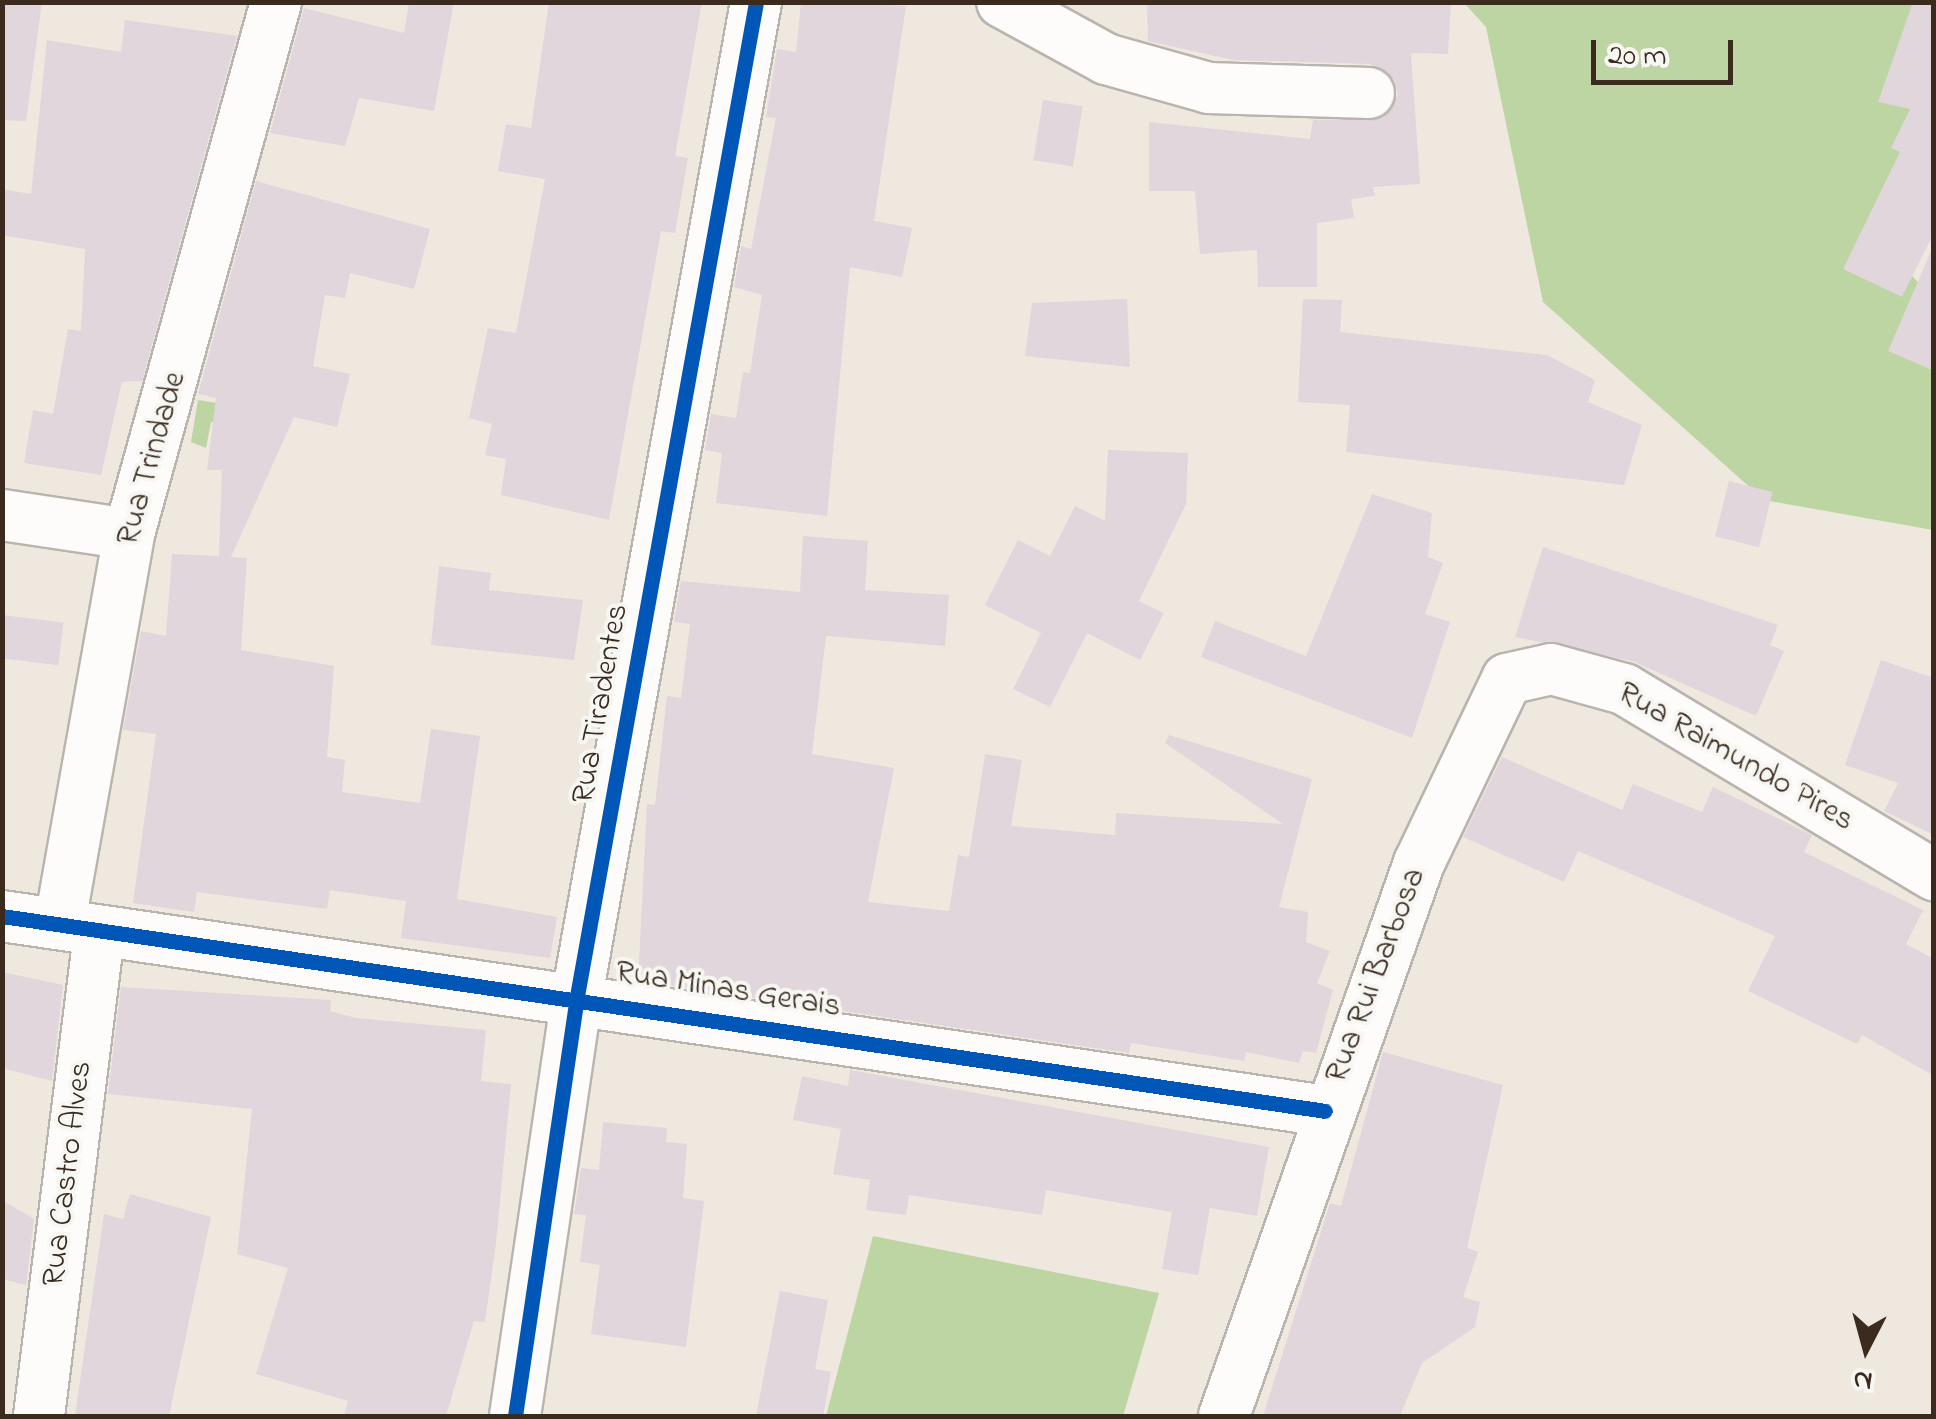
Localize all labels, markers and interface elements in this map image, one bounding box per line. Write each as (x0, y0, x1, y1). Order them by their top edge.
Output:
scale bar (1596, 20, 1738, 82)
text: 20 m (1608, 35, 1667, 79)
street label: Rua Trindade (110, 368, 196, 550)
street label: Rua Tiradentes (566, 601, 638, 807)
street label: Rua Raimundo Pires (1610, 675, 1860, 841)
street label: Rua Rui Barbosa (1318, 863, 1436, 1089)
street label: Rua Minas Gerais (613, 954, 843, 1028)
street label: Rua Castro Alves (36, 1059, 102, 1289)
north arrow (1816, 1299, 1916, 1399)
text: N (1851, 1358, 1874, 1401)

